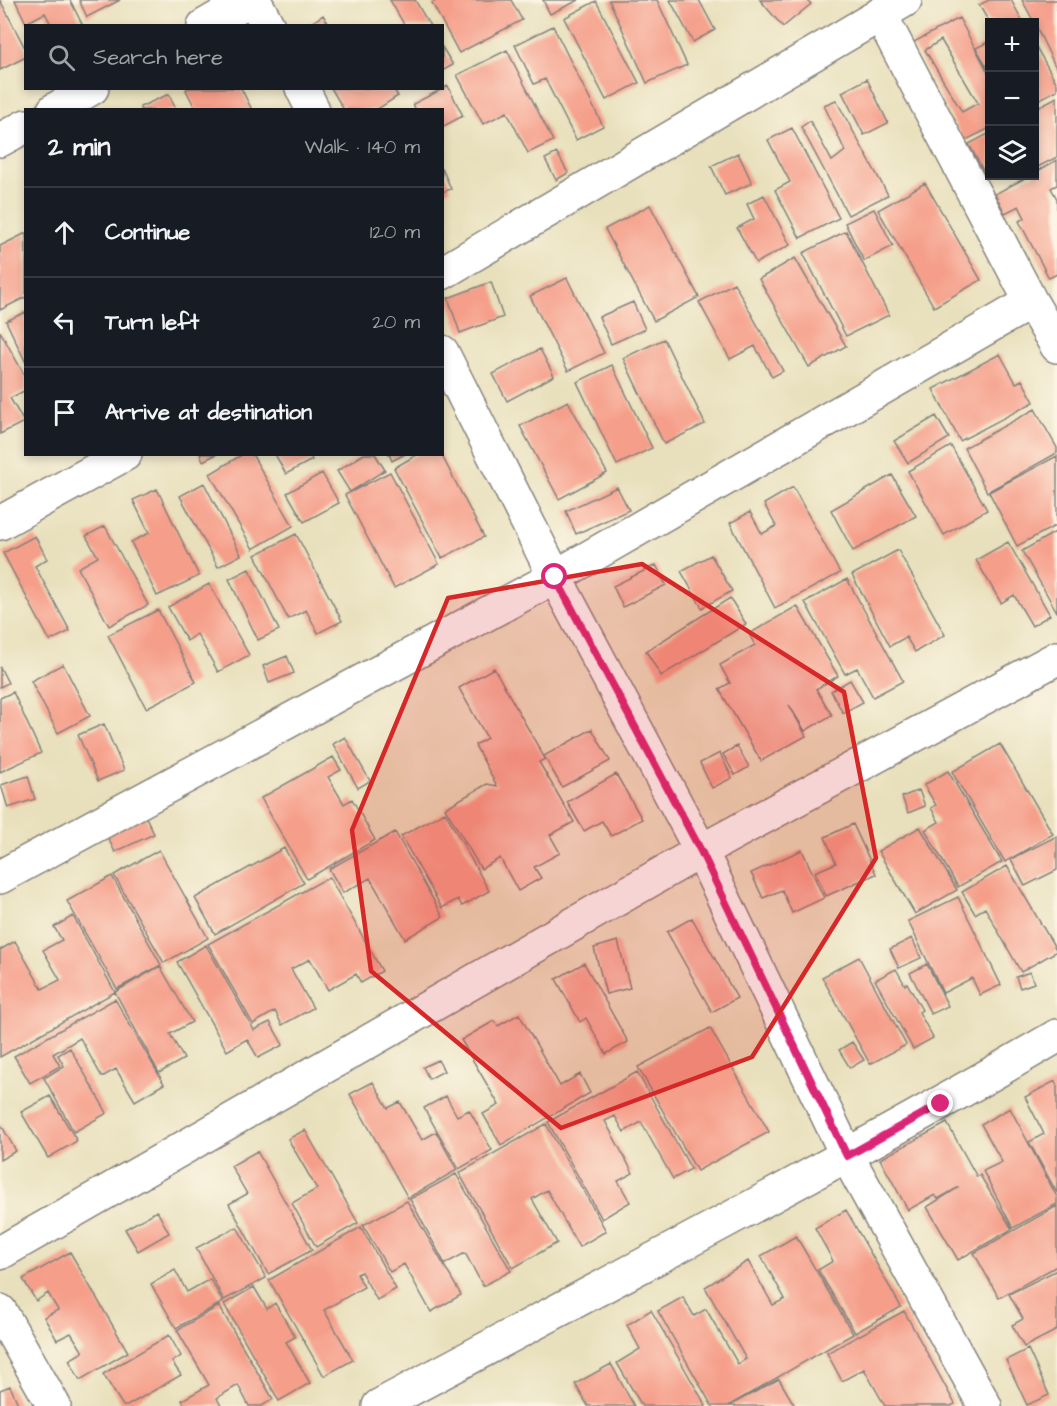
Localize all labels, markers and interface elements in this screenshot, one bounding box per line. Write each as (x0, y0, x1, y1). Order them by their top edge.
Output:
map controls (985, 18, 1039, 180)
button: + (985, 18, 1039, 72)
search box (24, 24, 444, 90)
icon: search (45, 41, 78, 74)
text: Search here (93, 42, 223, 73)
button: − (985, 72, 1039, 126)
button: layers (985, 126, 1039, 180)
text: 2 min (48, 129, 110, 165)
text: Walk · 140 m (304, 133, 420, 161)
icon: ahead (48, 216, 81, 249)
text: Continue (105, 217, 190, 248)
text: 120 m (370, 218, 420, 246)
icon: left (48, 306, 81, 339)
text: Turn left (105, 307, 199, 338)
text: 20 m (372, 308, 420, 336)
icon: arrive (48, 396, 81, 429)
text: Arrive at destination (105, 397, 312, 428)
route start (541, 563, 567, 589)
route end (927, 1090, 953, 1116)

